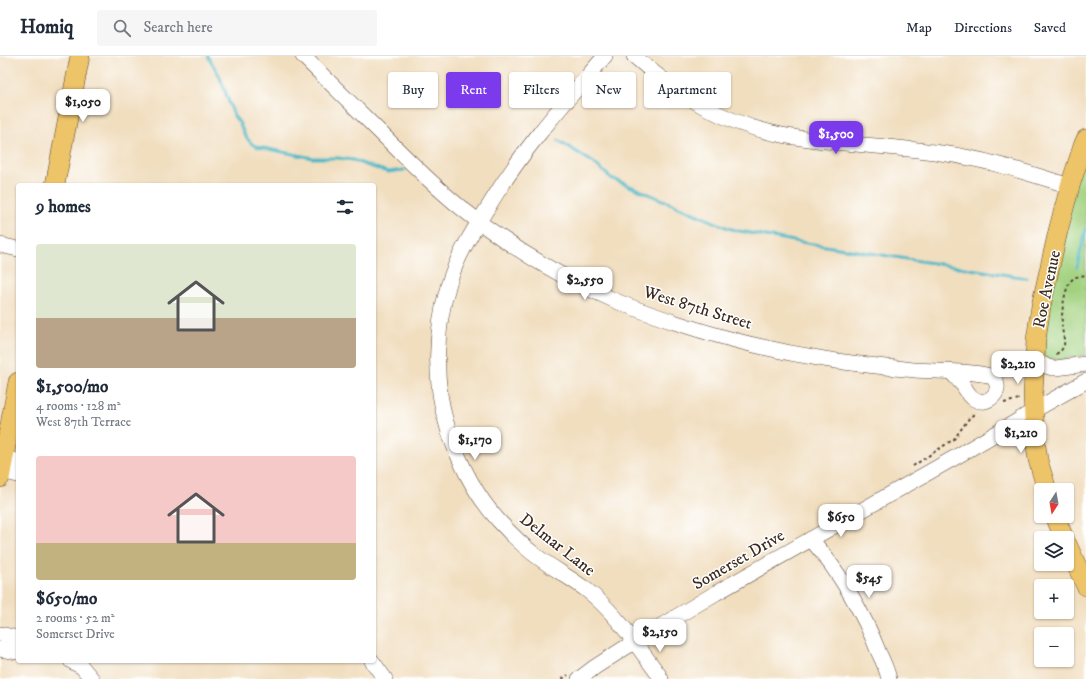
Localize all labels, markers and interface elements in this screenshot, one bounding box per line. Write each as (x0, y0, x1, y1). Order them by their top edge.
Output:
search box (97, 10, 377, 46)
text: Homiq (20, 16, 73, 39)
icon: search (111, 17, 133, 39)
text: Search here (143, 18, 213, 37)
text: Map (906, 19, 932, 37)
text: Directions (954, 19, 1012, 37)
text: Saved (1034, 19, 1066, 37)
chip: Buy (388, 72, 438, 108)
chip: Rent (446, 72, 501, 108)
chip: Filters (509, 72, 574, 108)
chip: New (582, 72, 636, 108)
chip: Apartment (644, 72, 731, 108)
pin: $1,050 (50, 89, 116, 123)
text: $1,050 (65, 94, 101, 110)
pin: $1,500 (803, 121, 869, 155)
text: $1,500 (818, 126, 854, 142)
text: 9 homes (36, 196, 91, 218)
icon: filters (334, 196, 356, 218)
street label: Roe Avenue (1028, 248, 1066, 330)
pin: $2,550 (552, 267, 618, 301)
icon: home (160, 270, 232, 342)
text: $2,550 (567, 272, 603, 288)
street label: West 87th Street (640, 281, 755, 335)
pin: $2,210 (985, 351, 1051, 385)
text: $2,210 (1000, 356, 1036, 372)
text: $1,500/mo (36, 376, 108, 398)
text: 4 rooms · 128 m² (36, 398, 121, 414)
text: West 87th Terrace (36, 414, 131, 430)
pin: $1,210 (988, 420, 1054, 454)
text: $1,210 (1004, 425, 1038, 441)
pin: $1,170 (442, 427, 508, 461)
text: $1,170 (458, 432, 492, 448)
icon: home (160, 482, 232, 554)
north arrow (1034, 483, 1074, 523)
map controls (1034, 483, 1074, 667)
pin: $650 (817, 504, 865, 538)
street label: Delmar Lane (515, 508, 600, 581)
text: $650 (827, 509, 855, 525)
street label: Somerset Drive (688, 525, 789, 595)
button: layers (1034, 531, 1074, 571)
pin: $545 (845, 565, 893, 599)
text: $545 (856, 570, 882, 586)
button: + (1034, 579, 1074, 619)
text: $650/mo (36, 588, 97, 610)
text: 2 rooms · 52 m² (36, 610, 115, 626)
pin: $2,150 (627, 619, 693, 653)
text: $2,150 (642, 624, 678, 640)
text: Somerset Drive (36, 626, 115, 642)
button: − (1034, 627, 1074, 667)

